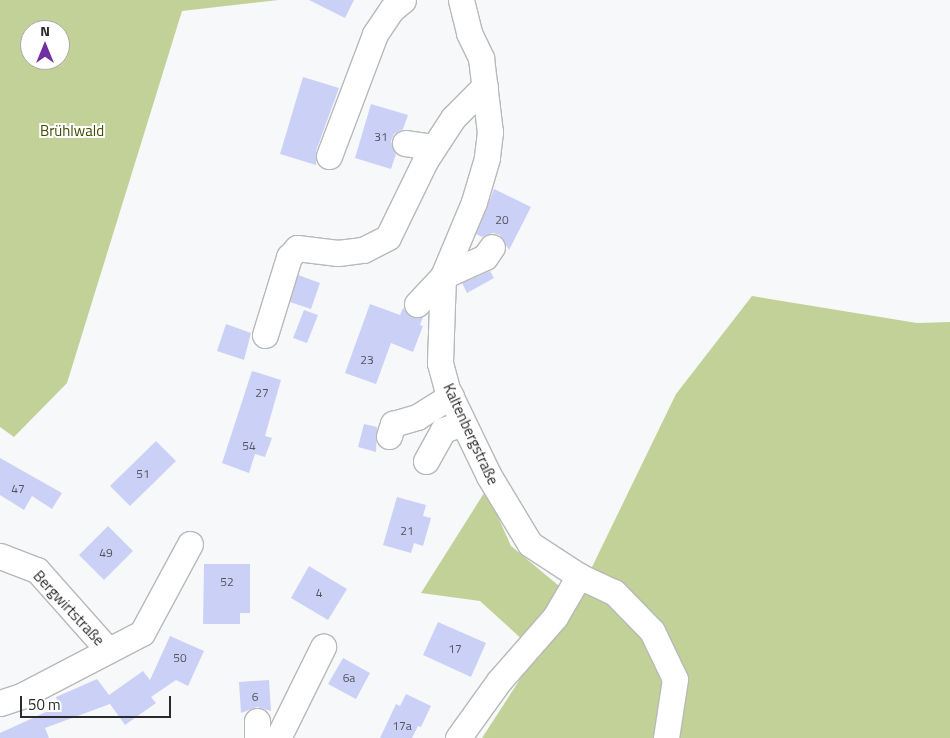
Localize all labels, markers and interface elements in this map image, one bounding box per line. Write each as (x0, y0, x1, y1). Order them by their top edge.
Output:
north arrow (20, 20, 70, 70)
text: N (40, 20, 50, 41)
park label: Brühlwald (40, 122, 104, 140)
house number: 31 (374, 130, 388, 144)
house number: 20 (495, 213, 509, 227)
house number: 23 (360, 353, 374, 367)
street label: Kaltenbergstraße (440, 380, 502, 488)
house number: 27 (255, 386, 269, 400)
house number: 54 (242, 439, 256, 453)
house number: 51 (136, 467, 150, 481)
house number: 47 (11, 482, 25, 496)
house number: 21 (400, 524, 414, 538)
house number: 49 (99, 546, 113, 560)
street label: Bergwirtstraße (30, 567, 108, 649)
house number: 52 (220, 575, 234, 589)
house number: 4 (316, 586, 322, 600)
house number: 17 (448, 642, 462, 656)
house number: 50 (173, 651, 187, 665)
house number: 6a (343, 671, 355, 685)
scale bar (22, 686, 174, 718)
house number: 6 (252, 690, 258, 704)
text: 50 m (28, 693, 61, 716)
house number: 17a (392, 719, 412, 733)

